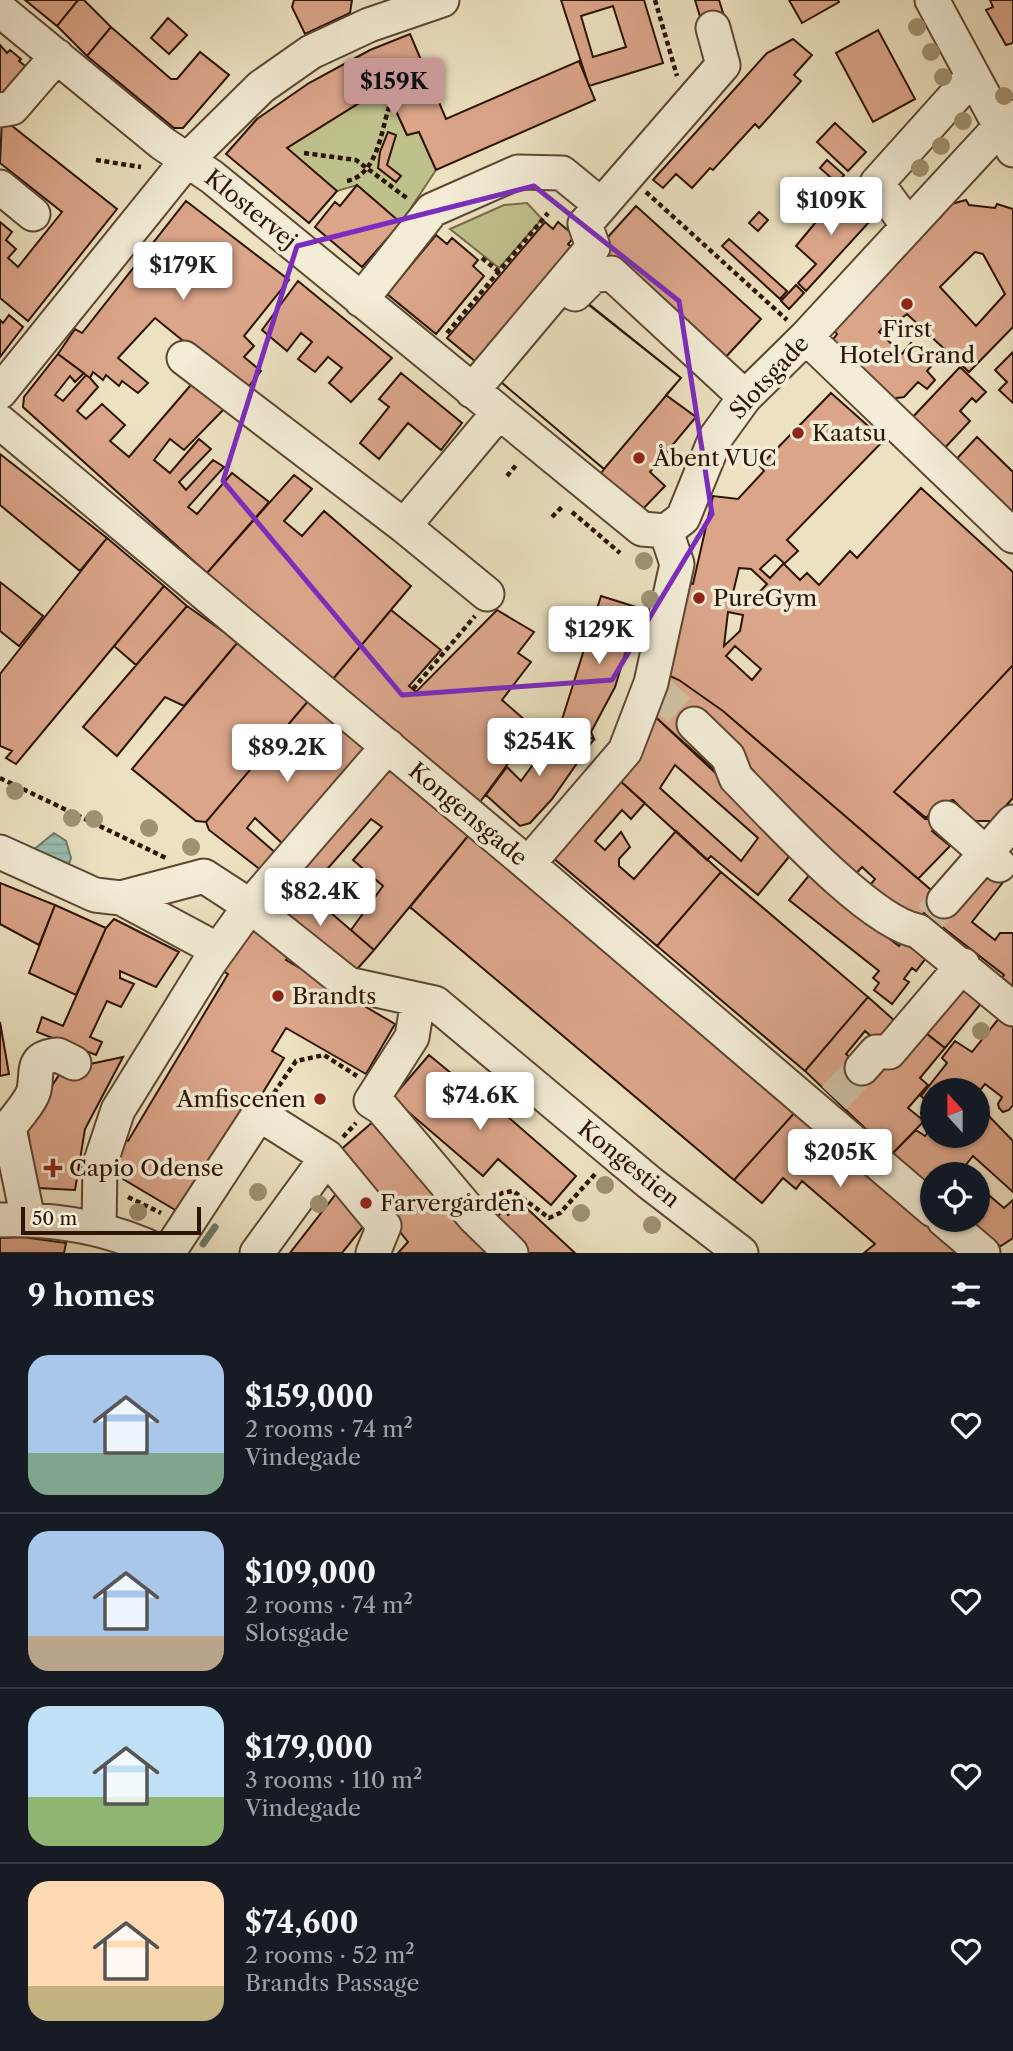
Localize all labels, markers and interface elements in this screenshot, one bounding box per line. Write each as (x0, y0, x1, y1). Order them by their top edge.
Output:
pin: $159K (345, 58, 443, 118)
text: $159K (360, 67, 428, 95)
street label: Klostervej (199, 163, 303, 255)
pin: $109K (782, 177, 880, 237)
text: $109K (796, 186, 866, 214)
pin: $179K (134, 243, 232, 302)
text: $179K (149, 251, 217, 279)
marker: First Hotel Grand (899, 296, 915, 312)
place label: First Hotel Grand (839, 315, 975, 369)
street label: Slotsgade (723, 329, 815, 425)
place label: Kaatsu (812, 419, 886, 447)
marker: Kaatsu (790, 425, 806, 441)
place label: Åbent VUC (652, 444, 777, 472)
marker: Åbent VUC (631, 450, 647, 466)
place label: PureGym (713, 584, 817, 612)
marker: PureGym (691, 590, 707, 606)
pin: $129K (550, 606, 648, 666)
text: $129K (565, 615, 633, 643)
pin: $254K (490, 718, 588, 778)
pin: $89.2K (230, 724, 344, 784)
text: $254K (503, 727, 575, 755)
text: $89.2K (248, 733, 326, 761)
street label: Kongensgade (403, 756, 533, 872)
pin: $82.4K (263, 869, 377, 928)
text: $82.4K (281, 877, 359, 905)
place label: Brandts (292, 982, 376, 1010)
marker: Brandts (270, 988, 286, 1004)
pin: $74.6K (423, 1072, 537, 1132)
north arrow (920, 1078, 990, 1148)
map controls (920, 1078, 990, 1232)
text: $74.6K (442, 1081, 518, 1109)
place label: Amfiscenen (175, 1085, 306, 1113)
marker: Amfiscenen (312, 1091, 328, 1107)
street label: Kongestien (572, 1114, 686, 1214)
pin: $205K (791, 1130, 889, 1189)
text: $205K (804, 1138, 876, 1166)
place label: Capio Odense (69, 1154, 224, 1182)
marker: Capio Odense (43, 1158, 63, 1178)
button: locate (920, 1162, 990, 1232)
place label: Farvergården (380, 1189, 525, 1217)
marker: Farvergården (358, 1195, 374, 1211)
scale bar (21, 1204, 201, 1236)
text: 50 m (32, 1207, 77, 1230)
icon: filters (947, 1276, 985, 1314)
text: 9 homes (28, 1277, 155, 1314)
text: $159,000 (245, 1378, 374, 1415)
icon: home (84, 1383, 168, 1467)
icon: heart (947, 1406, 985, 1444)
text: 2 rooms · 74 m² (245, 1415, 413, 1443)
text: Vindegade (245, 1443, 361, 1471)
text: $109,000 (245, 1554, 376, 1591)
icon: home (84, 1559, 168, 1643)
icon: heart (947, 1582, 985, 1620)
text: 2 rooms · 74 m² (245, 1591, 413, 1619)
text: Slotsgade (245, 1619, 349, 1647)
text: $179,000 (245, 1729, 373, 1766)
icon: home (84, 1734, 168, 1818)
icon: heart (947, 1757, 985, 1795)
text: 3 rooms · 110 m² (245, 1766, 422, 1794)
text: Vindegade (245, 1794, 361, 1822)
text: $74,600 (245, 1904, 359, 1941)
icon: home (84, 1909, 168, 1993)
icon: heart (947, 1932, 985, 1970)
text: 2 rooms · 52 m² (245, 1941, 415, 1969)
text: Brandts Passage (245, 1969, 419, 1997)

